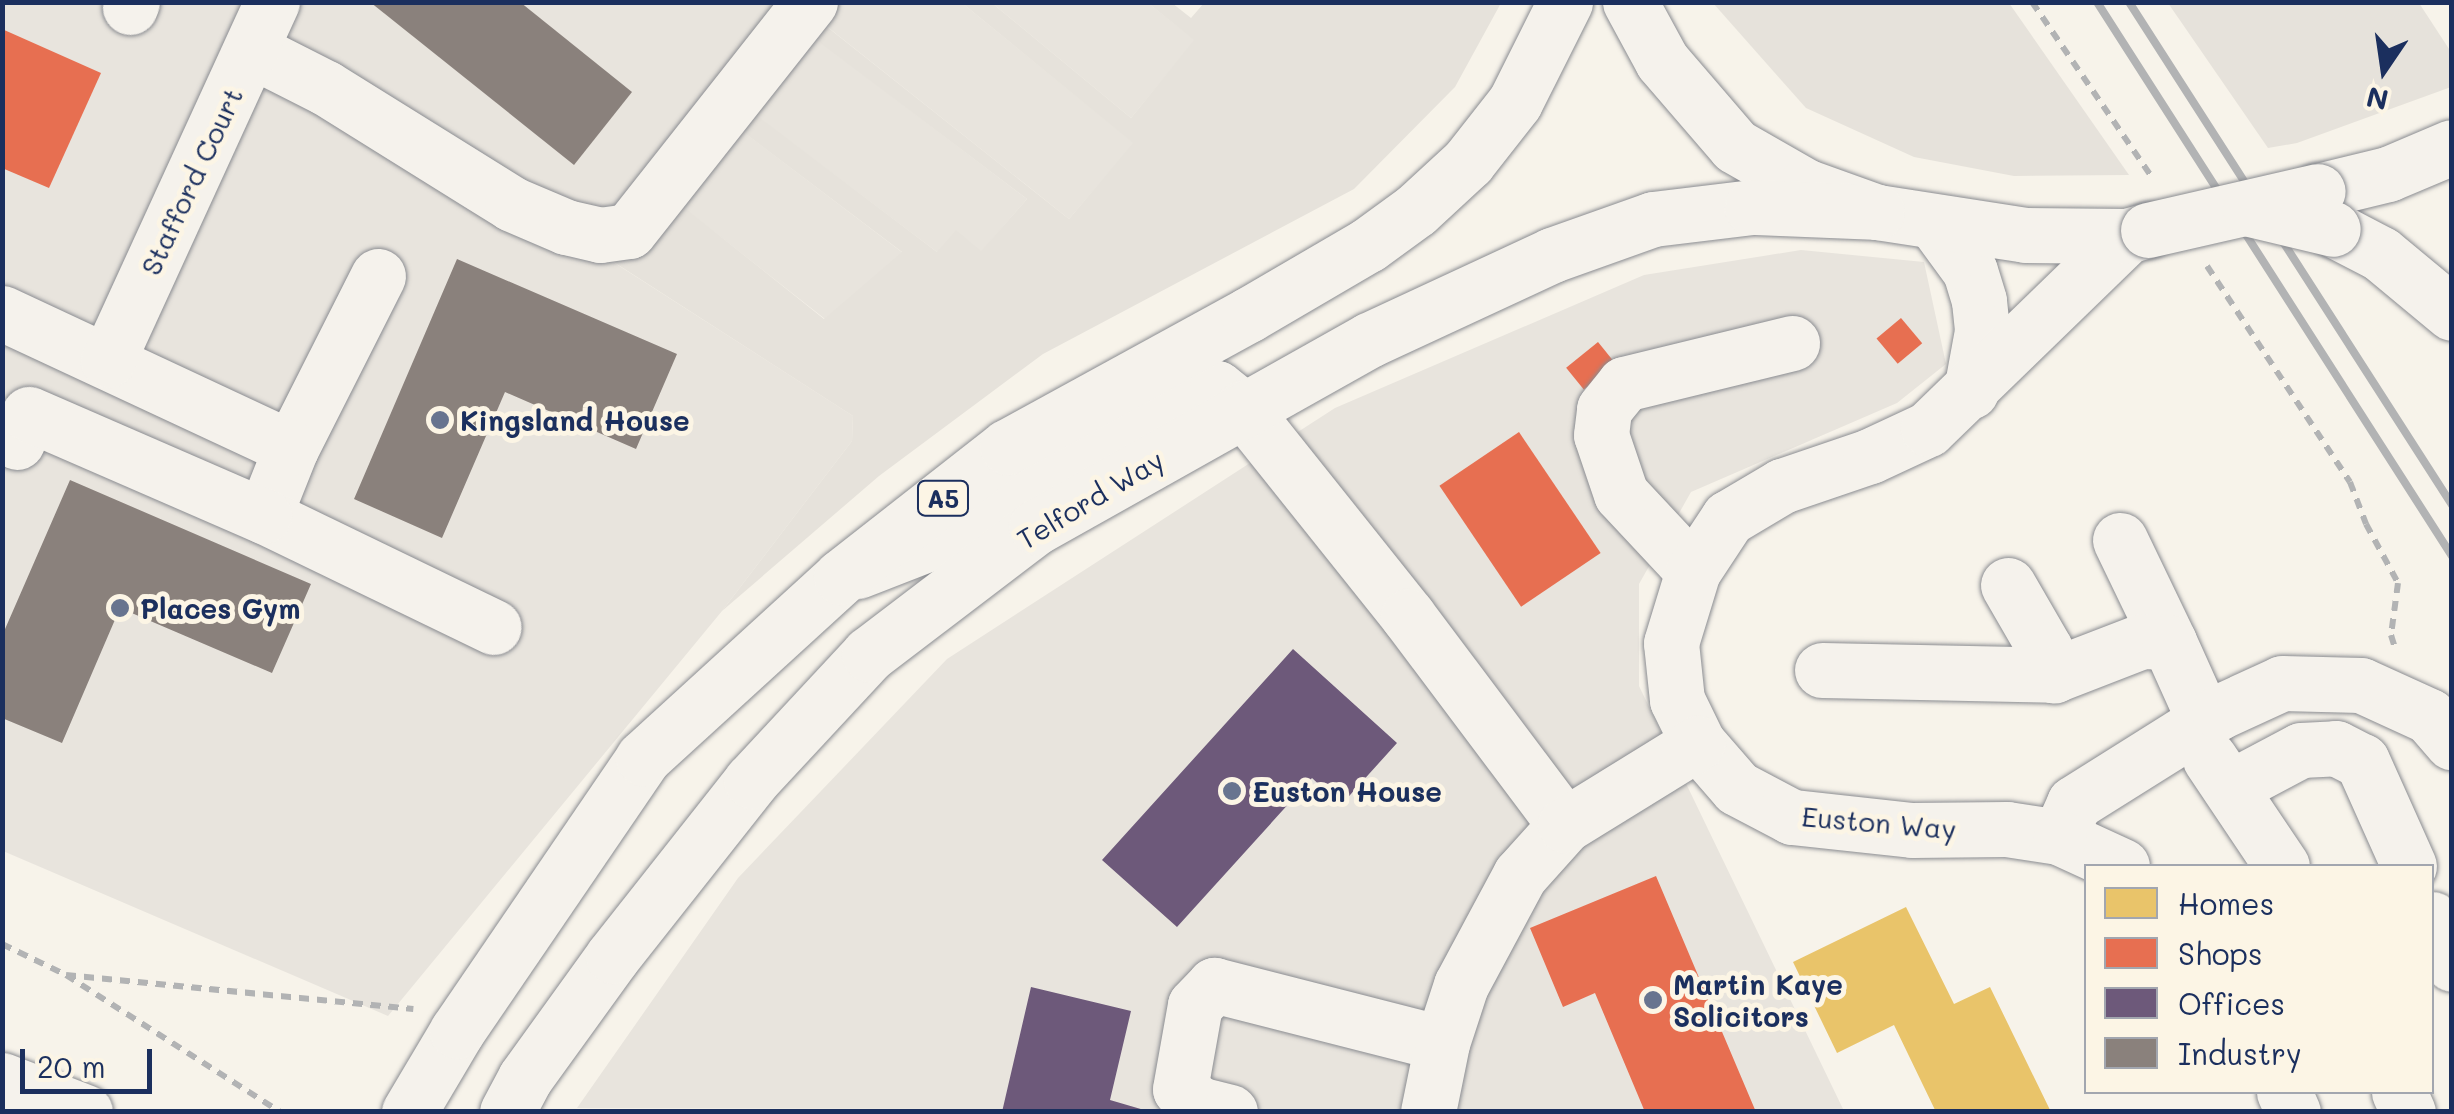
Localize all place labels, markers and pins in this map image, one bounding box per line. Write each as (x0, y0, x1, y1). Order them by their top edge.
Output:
place label: Kingsland House (460, 403, 690, 437)
marker: Kingsland House (429, 409, 451, 431)
place label: Places Gym (140, 591, 300, 625)
marker: Places Gym (109, 597, 131, 619)
place label: Euston House (1252, 774, 1442, 808)
marker: Euston House (1221, 780, 1243, 802)
place label: Martin Kaye Solicitors (1673, 967, 1843, 1033)
marker: Martin Kaye Solicitors (1642, 989, 1664, 1011)

